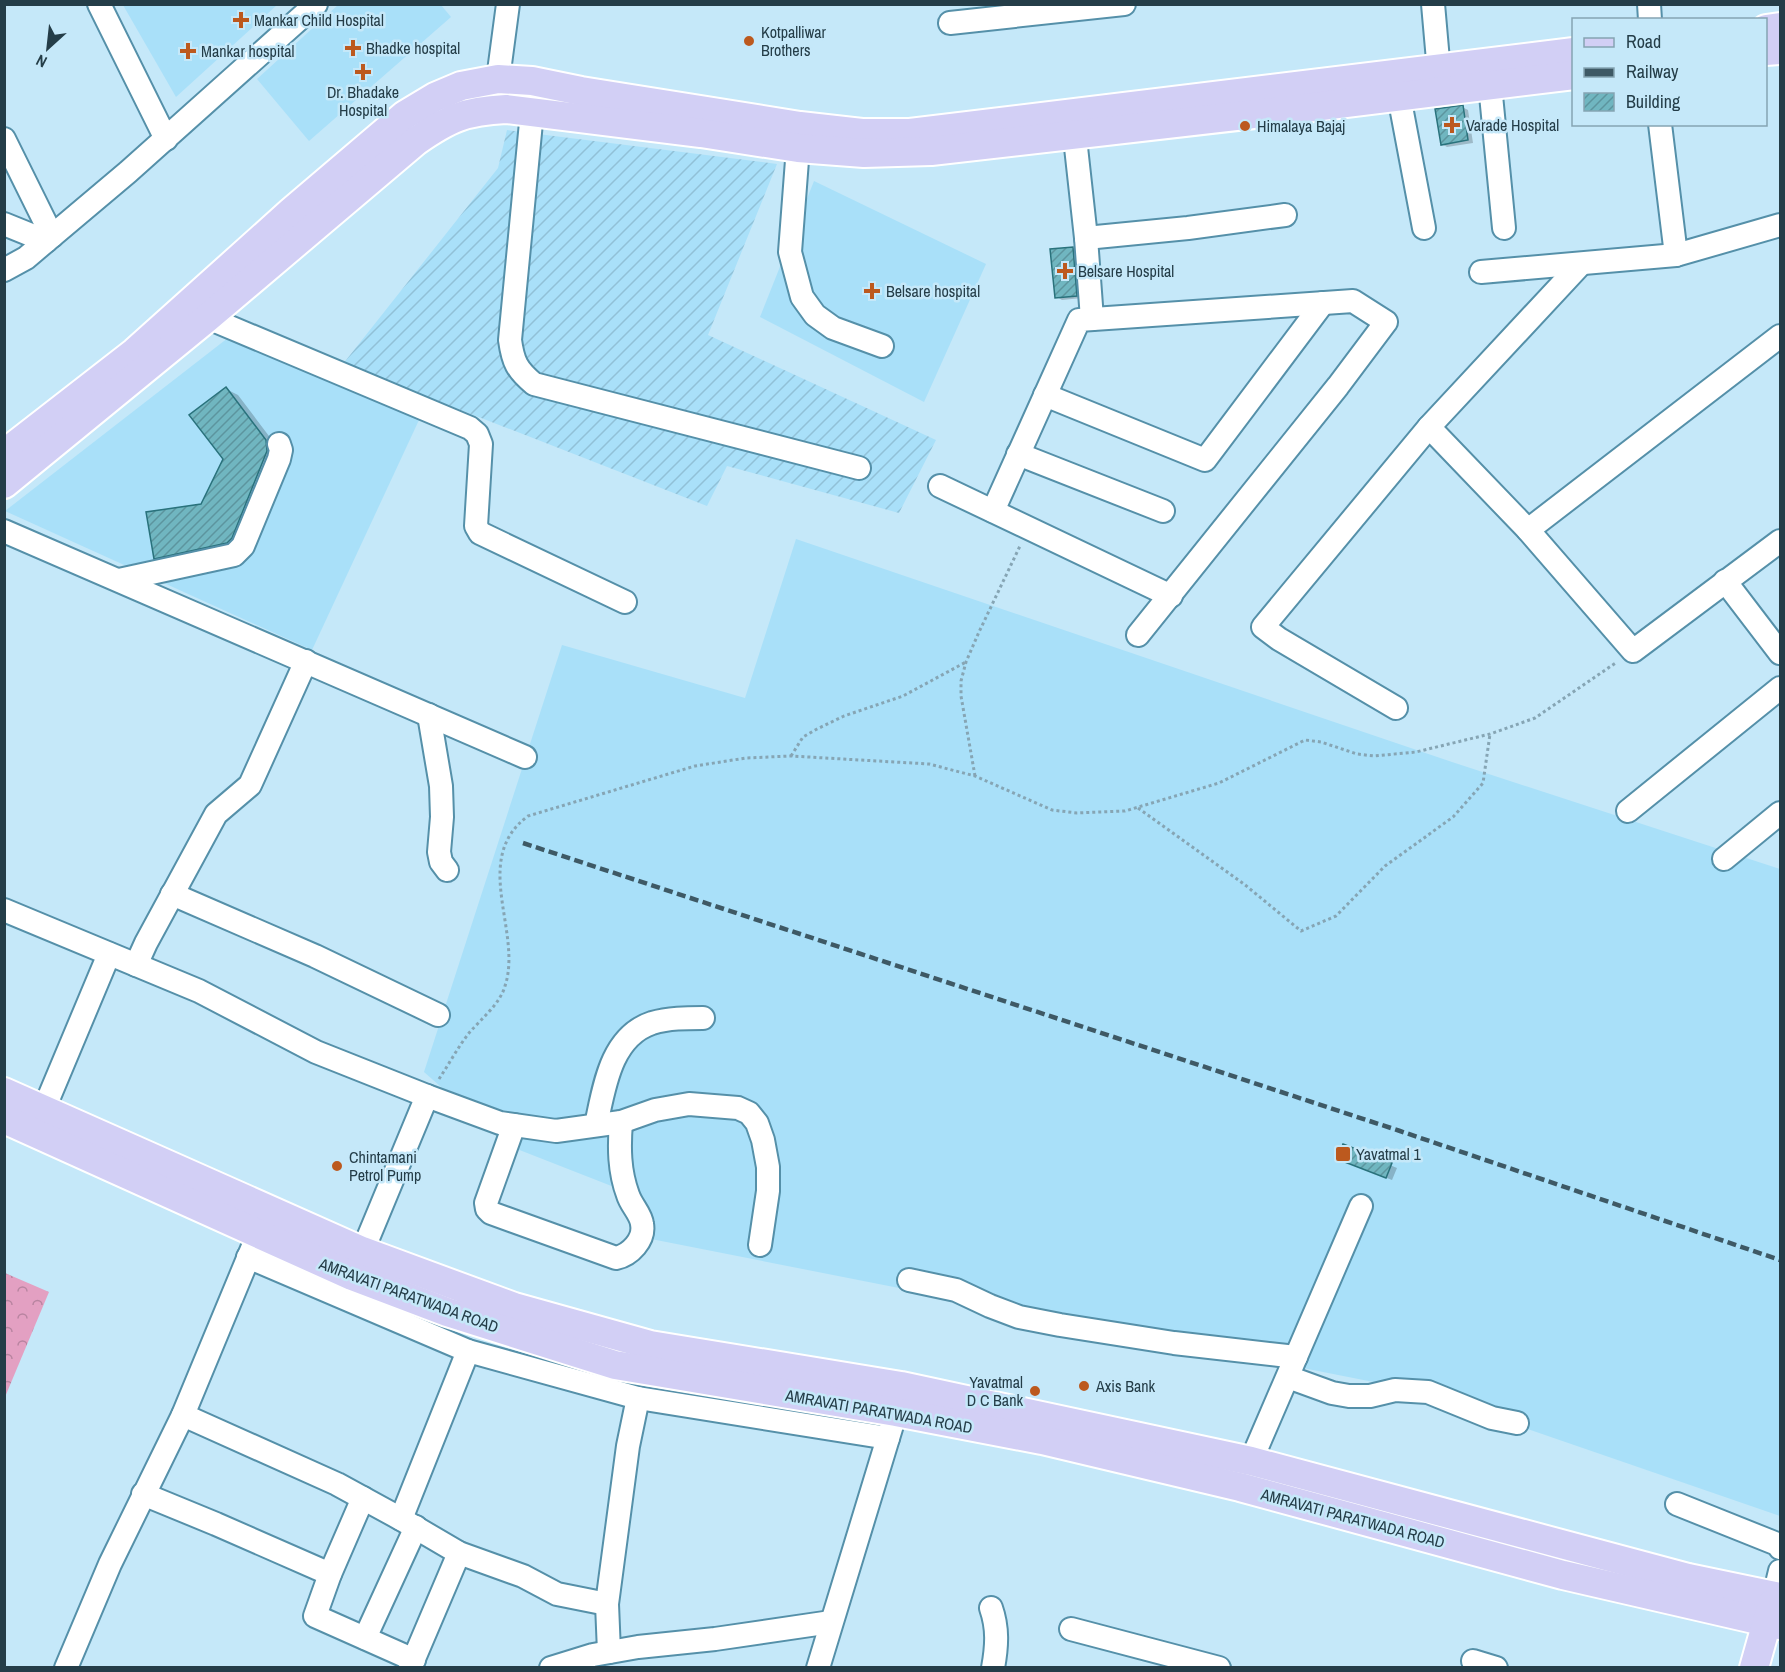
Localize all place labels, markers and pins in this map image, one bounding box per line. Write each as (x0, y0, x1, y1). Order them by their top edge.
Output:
place label: Mankar Child Hospital (254, 9, 384, 31)
marker: Mankar Child Hospital (232, 11, 250, 29)
place label: Kotpalliwar Brothers (761, 21, 827, 61)
marker: Kotpalliwar Brothers (742, 34, 756, 48)
place label: Bhadke hospital (366, 37, 460, 59)
marker: Bhadke hospital (344, 39, 362, 57)
place label: Mankar hospital (201, 40, 294, 62)
marker: Mankar hospital (179, 42, 197, 60)
marker: Dr. Bhadake Hospital (354, 63, 372, 81)
place label: Dr. Bhadake Hospital (327, 81, 399, 121)
place label: Varade Hospital (1466, 114, 1559, 136)
place label: Himalaya Bajaj (1257, 115, 1345, 137)
marker: Varade Hospital (1443, 116, 1461, 134)
marker: Himalaya Bajaj (1238, 119, 1252, 133)
place label: Belsare Hospital (1078, 260, 1174, 282)
marker: Belsare Hospital (1056, 262, 1074, 280)
place label: Belsare hospital (886, 280, 980, 302)
marker: Belsare hospital (863, 282, 881, 300)
place label: Yavatmal 1 (1356, 1143, 1421, 1165)
marker: Yavatmal 1 (1334, 1145, 1352, 1163)
place label: Chintamani Petrol Pump (349, 1146, 421, 1186)
marker: Chintamani Petrol Pump (330, 1159, 344, 1173)
place label: Yavatmal D C Bank (967, 1371, 1023, 1411)
place label: Axis Bank (1095, 1375, 1156, 1397)
marker: Axis Bank (1077, 1379, 1091, 1393)
marker: Yavatmal D C Bank (1028, 1384, 1042, 1398)

